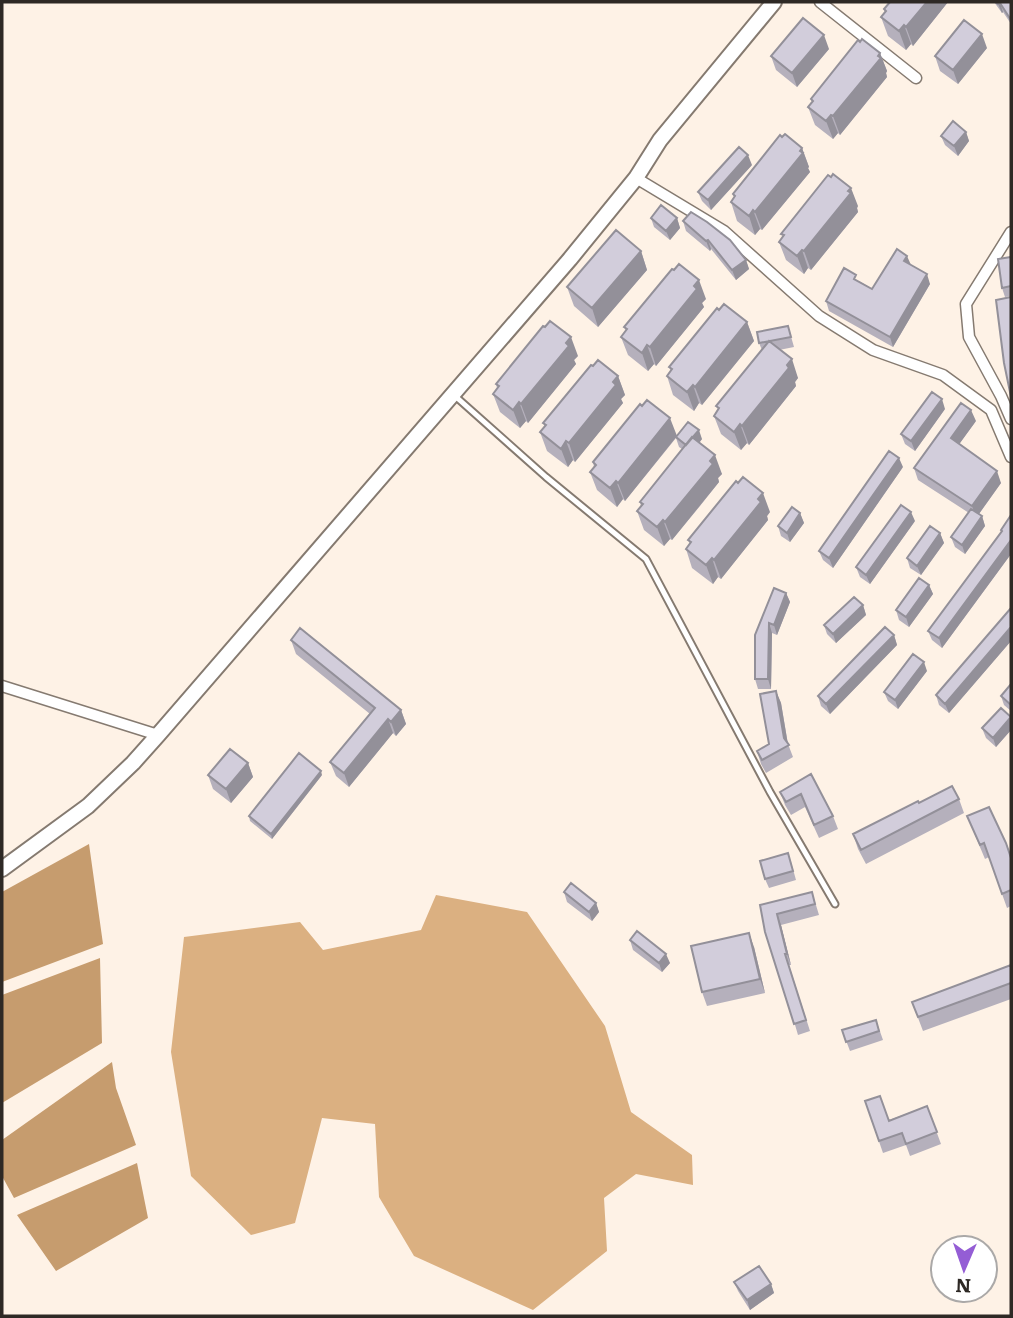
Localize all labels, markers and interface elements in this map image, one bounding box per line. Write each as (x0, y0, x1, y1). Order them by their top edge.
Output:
north arrow (929, 1234, 999, 1304)
text: N (955, 1273, 972, 1301)

